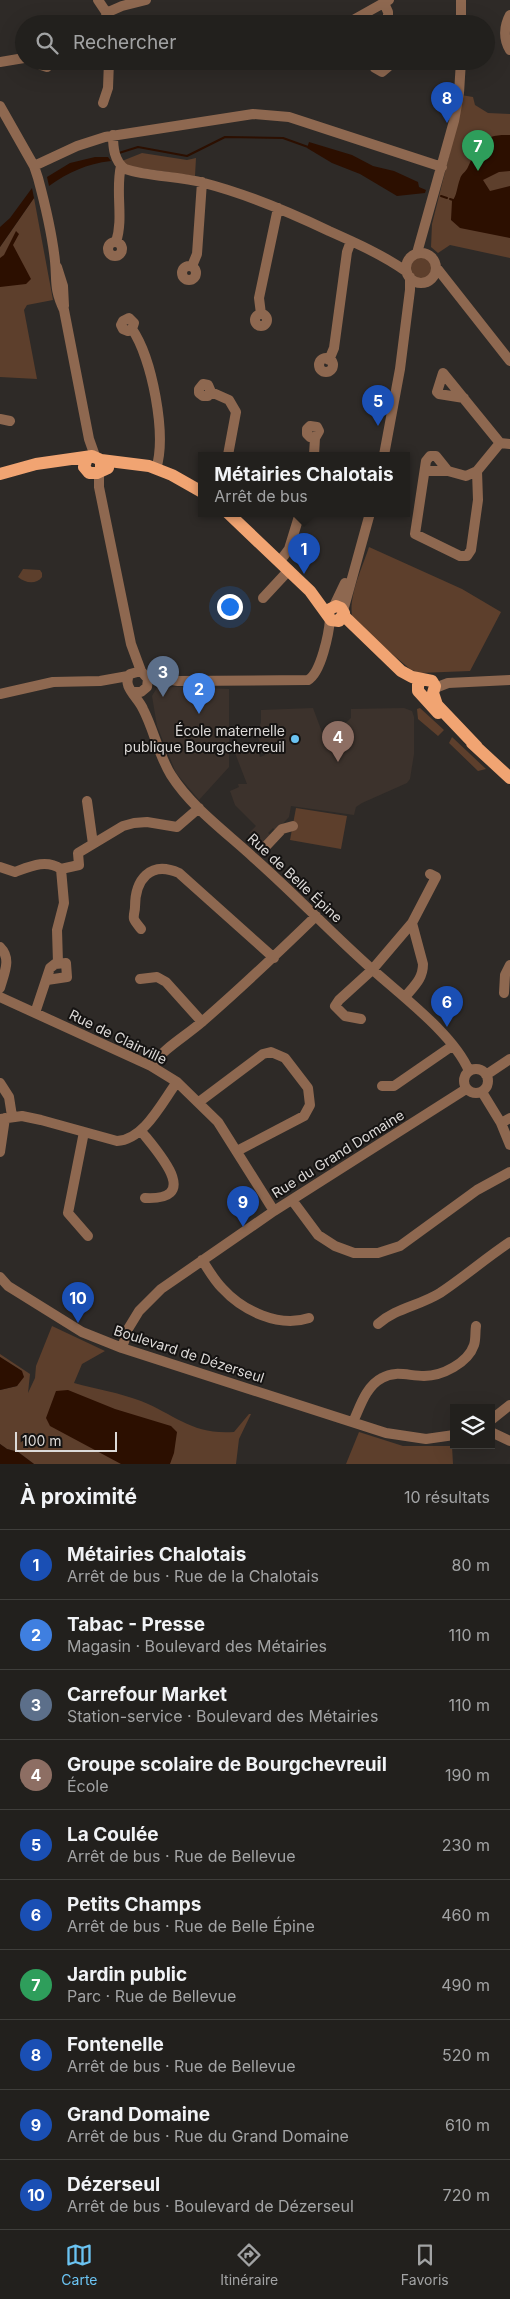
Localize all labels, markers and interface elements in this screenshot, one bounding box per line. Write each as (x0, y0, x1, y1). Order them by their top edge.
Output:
search box (15, 15, 495, 70)
icon: search (33, 29, 61, 57)
text: Rechercher (73, 31, 176, 54)
pin: 8 (431, 82, 463, 123)
pin: 7 (462, 130, 494, 171)
pin: 5 (362, 385, 394, 426)
popup (198, 452, 410, 517)
text: Métairies Chalotais (214, 463, 394, 486)
text: Arrêt de bus (214, 486, 308, 506)
pin: 1 (288, 533, 320, 574)
your location (217, 594, 243, 620)
pin: 3 (147, 656, 179, 697)
pin: 2 (183, 673, 215, 714)
pin: 4 (322, 721, 354, 762)
place label: École maternelle publique Bourgchevreuil (124, 722, 285, 755)
marker: École maternelle publique Bourgchevreuil (289, 733, 301, 745)
street label: Rue de Belle Épine (245, 829, 346, 926)
pin: 6 (431, 986, 463, 1027)
street label: Rue de Clairville (67, 1006, 170, 1068)
street label: Rue du Grand Domaine (268, 1106, 407, 1201)
pin: 9 (227, 1186, 259, 1227)
pin: 10 (62, 1282, 94, 1323)
street label: Boulevard de Dézerseul (112, 1321, 267, 1386)
map controls (450, 1404, 495, 1449)
button: layers (450, 1404, 495, 1449)
scale bar (15, 1429, 118, 1452)
text: 100 m (22, 1432, 62, 1449)
text: À proximité (20, 1484, 137, 1509)
text: 10 résultats (404, 1487, 490, 1507)
text: Métairies Chalotais (67, 1543, 246, 1566)
text: 1 (33, 1555, 39, 1575)
text: 80 m (451, 1555, 490, 1575)
text: Arrêt de bus · Rue de la Chalotais (67, 1566, 319, 1586)
text: Tabac - Presse (67, 1613, 205, 1636)
text: 2 (31, 1625, 41, 1645)
text: 110 m (448, 1625, 490, 1645)
text: Magasin · Boulevard des Métairies (67, 1636, 327, 1656)
text: Carrefour Market (67, 1683, 227, 1706)
text: 3 (31, 1695, 41, 1715)
text: 110 m (448, 1695, 490, 1715)
text: Station-service · Boulevard des Métairies (67, 1706, 378, 1726)
text: Groupe scolaire de Bourgchevreuil (67, 1753, 387, 1776)
text: 4 (31, 1765, 41, 1785)
text: 190 m (445, 1765, 490, 1785)
text: École (67, 1776, 109, 1796)
text: La Coulée (67, 1823, 159, 1846)
text: 5 (31, 1835, 41, 1855)
text: 230 m (442, 1835, 490, 1855)
text: Arrêt de bus · Rue de Bellevue (67, 1846, 296, 1866)
text: Petits Champs (67, 1893, 201, 1916)
text: 6 (31, 1905, 41, 1925)
text: 460 m (441, 1905, 490, 1925)
text: Arrêt de bus · Rue de Belle Épine (67, 1916, 315, 1936)
text: Jardin public (67, 1963, 187, 1986)
text: 7 (31, 1975, 41, 1995)
text: 490 m (441, 1975, 490, 1995)
text: Parc · Rue de Bellevue (67, 1986, 236, 2006)
text: Fontenelle (67, 2033, 164, 2056)
text: 8 (31, 2045, 41, 2065)
text: 520 m (442, 2045, 490, 2065)
text: Arrêt de bus · Rue de Bellevue (67, 2056, 296, 2076)
text: Grand Domaine (67, 2103, 210, 2126)
text: 9 (31, 2115, 41, 2135)
text: 610 m (445, 2115, 490, 2135)
text: Arrêt de bus · Rue du Grand Domaine (67, 2126, 349, 2146)
text: Dézerseul (67, 2173, 160, 2196)
text: 10 (27, 2185, 45, 2205)
text: 720 m (443, 2185, 490, 2205)
text: Arrêt de bus · Boulevard de Dézerseul (67, 2196, 354, 2216)
tab: Carte (61, 2241, 98, 2288)
tab: Itinéraire (220, 2241, 278, 2288)
tab: Favoris (401, 2241, 449, 2288)

